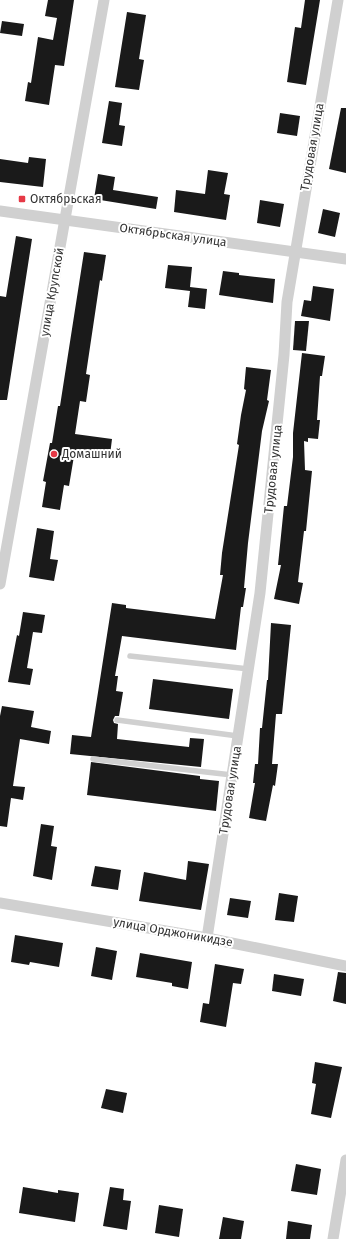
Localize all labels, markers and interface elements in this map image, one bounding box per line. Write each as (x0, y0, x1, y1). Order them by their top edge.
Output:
street label: Трудовая улица (297, 102, 327, 192)
place label: Октябрьская (30, 192, 102, 206)
marker: Октябрьская (17, 194, 27, 204)
street label: Октябрьская улица (118, 221, 228, 249)
street label: улица Крупской (37, 247, 67, 337)
street label: Трудовая улица (261, 424, 285, 514)
place label: Домашний (61, 447, 122, 461)
marker: Домашний (49, 449, 59, 459)
street label: Трудовая улица (216, 745, 244, 835)
street label: улица Орджоникидзе (112, 915, 234, 949)

